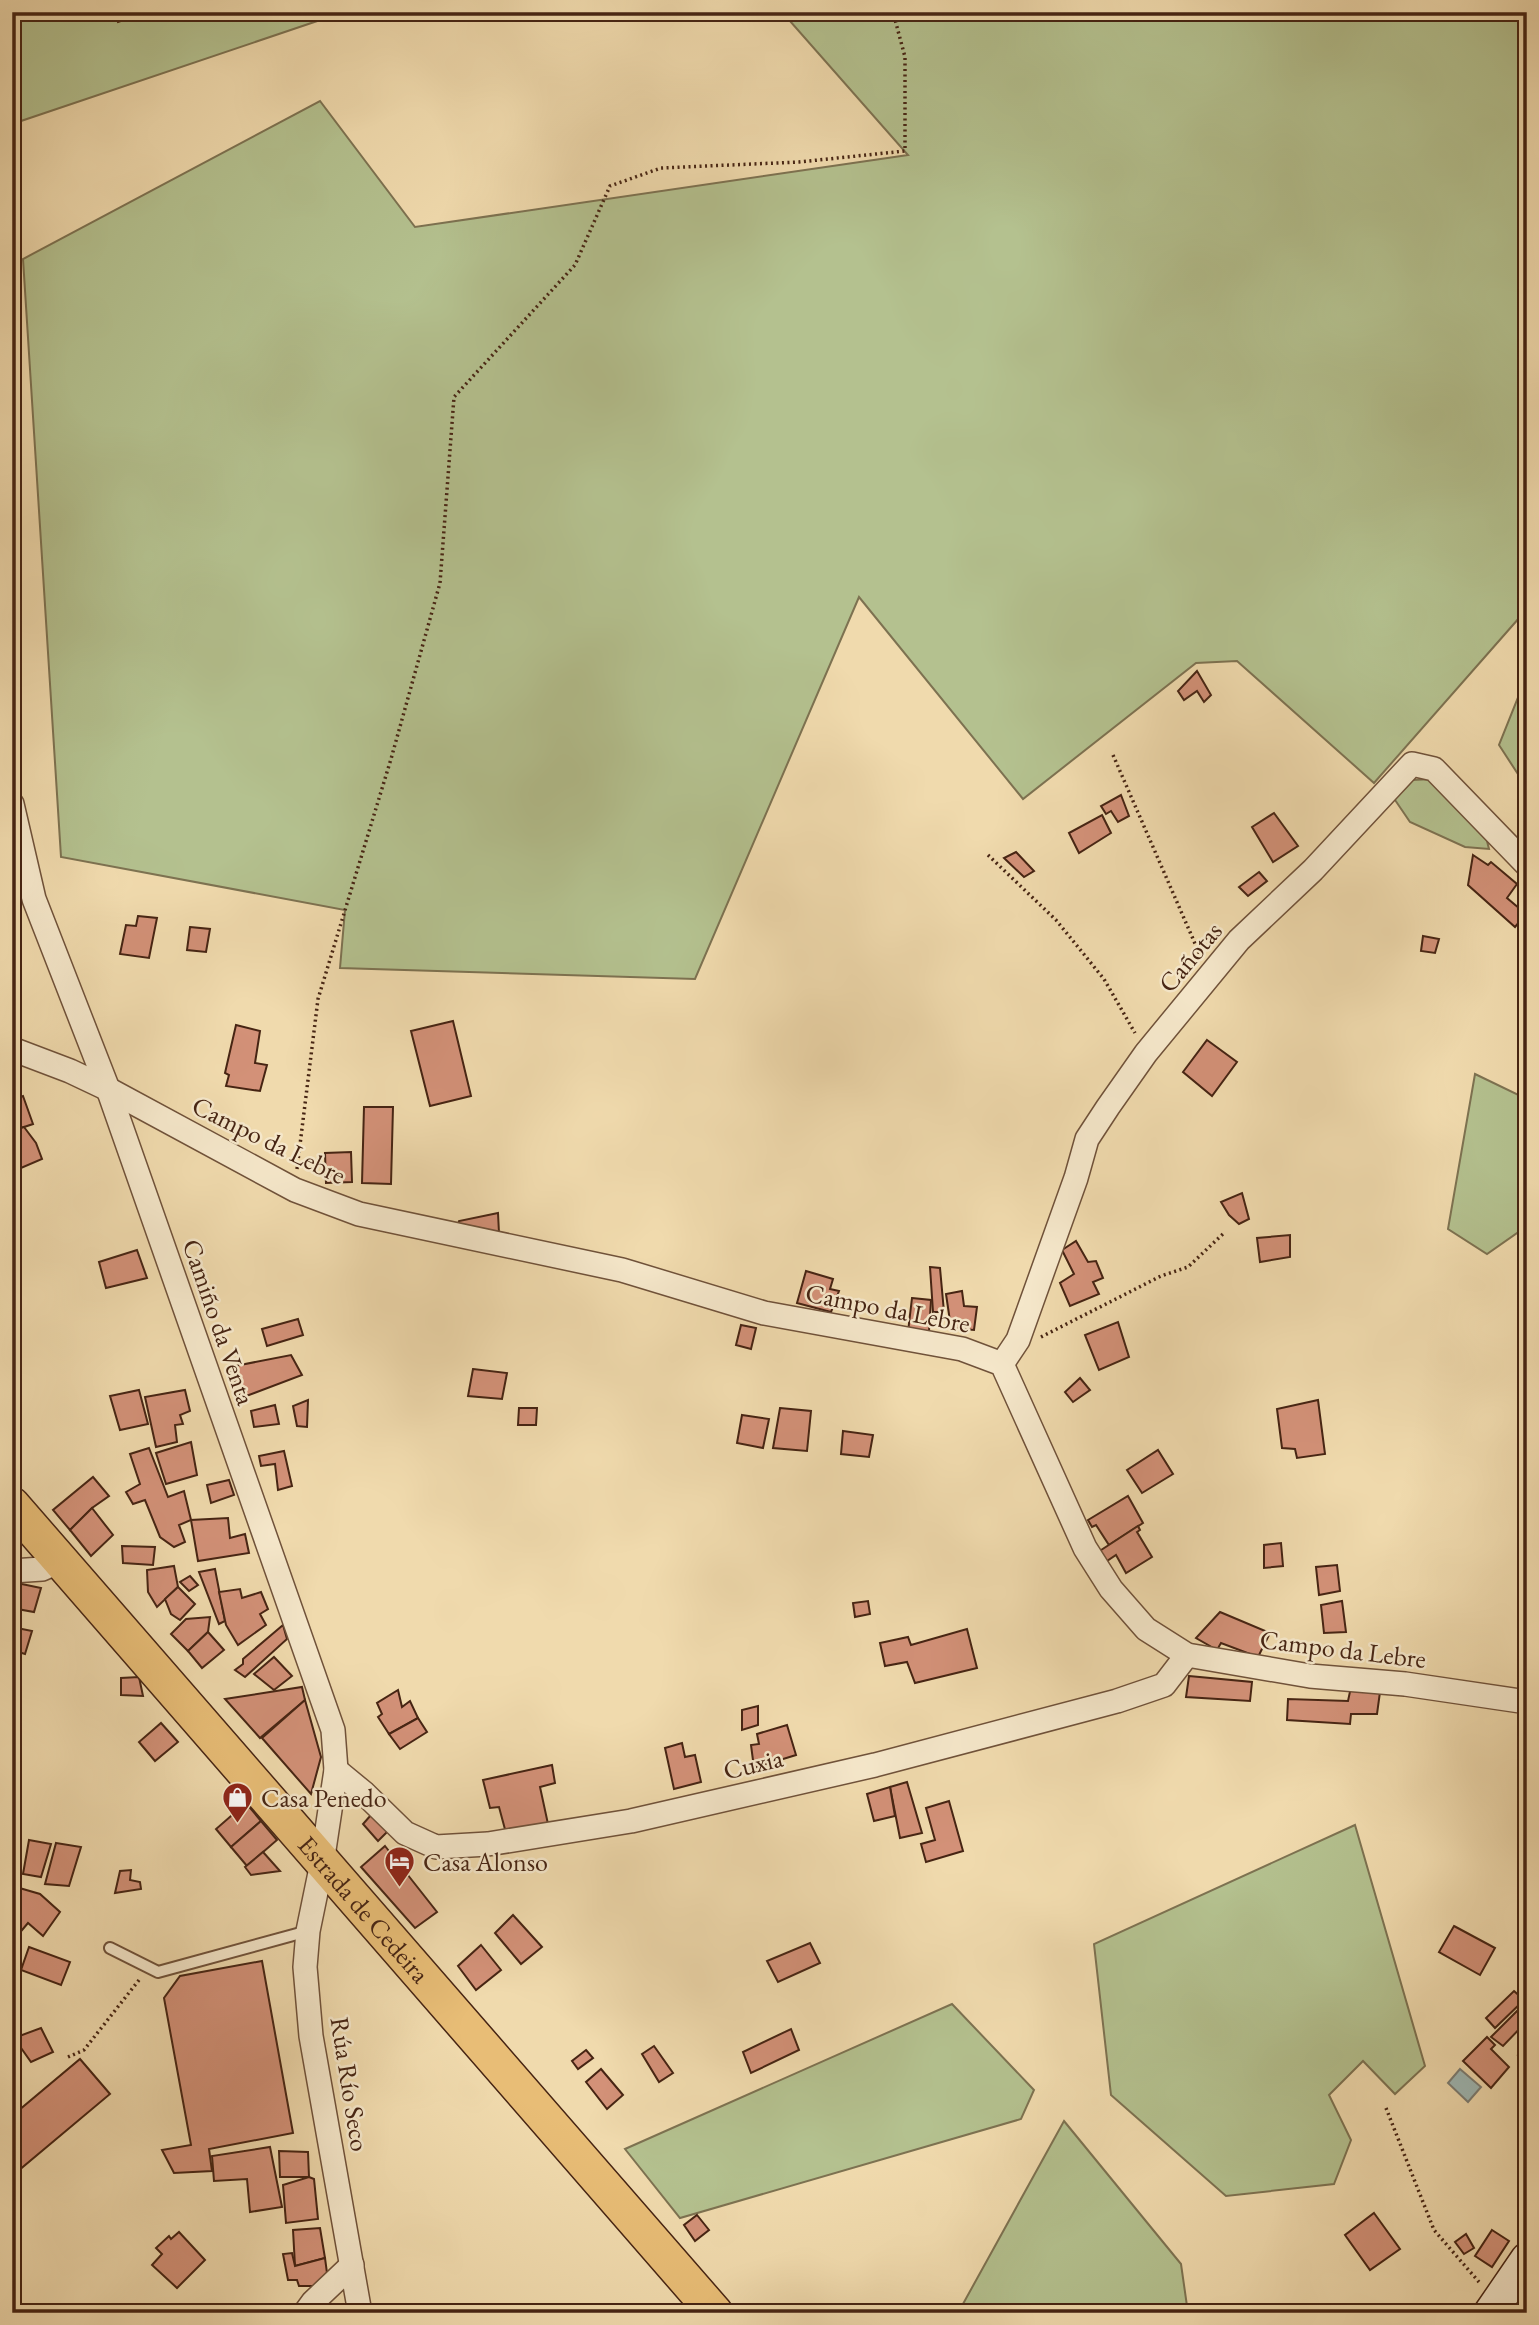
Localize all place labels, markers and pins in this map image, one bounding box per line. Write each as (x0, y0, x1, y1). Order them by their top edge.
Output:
shop icon: Casa Penedo (221, 1781, 255, 1825)
place label: Casa Penedo (261, 1781, 387, 1815)
hotel icon: Casa Alonso (383, 1845, 417, 1889)
place label: Casa Alonso (423, 1845, 548, 1879)

